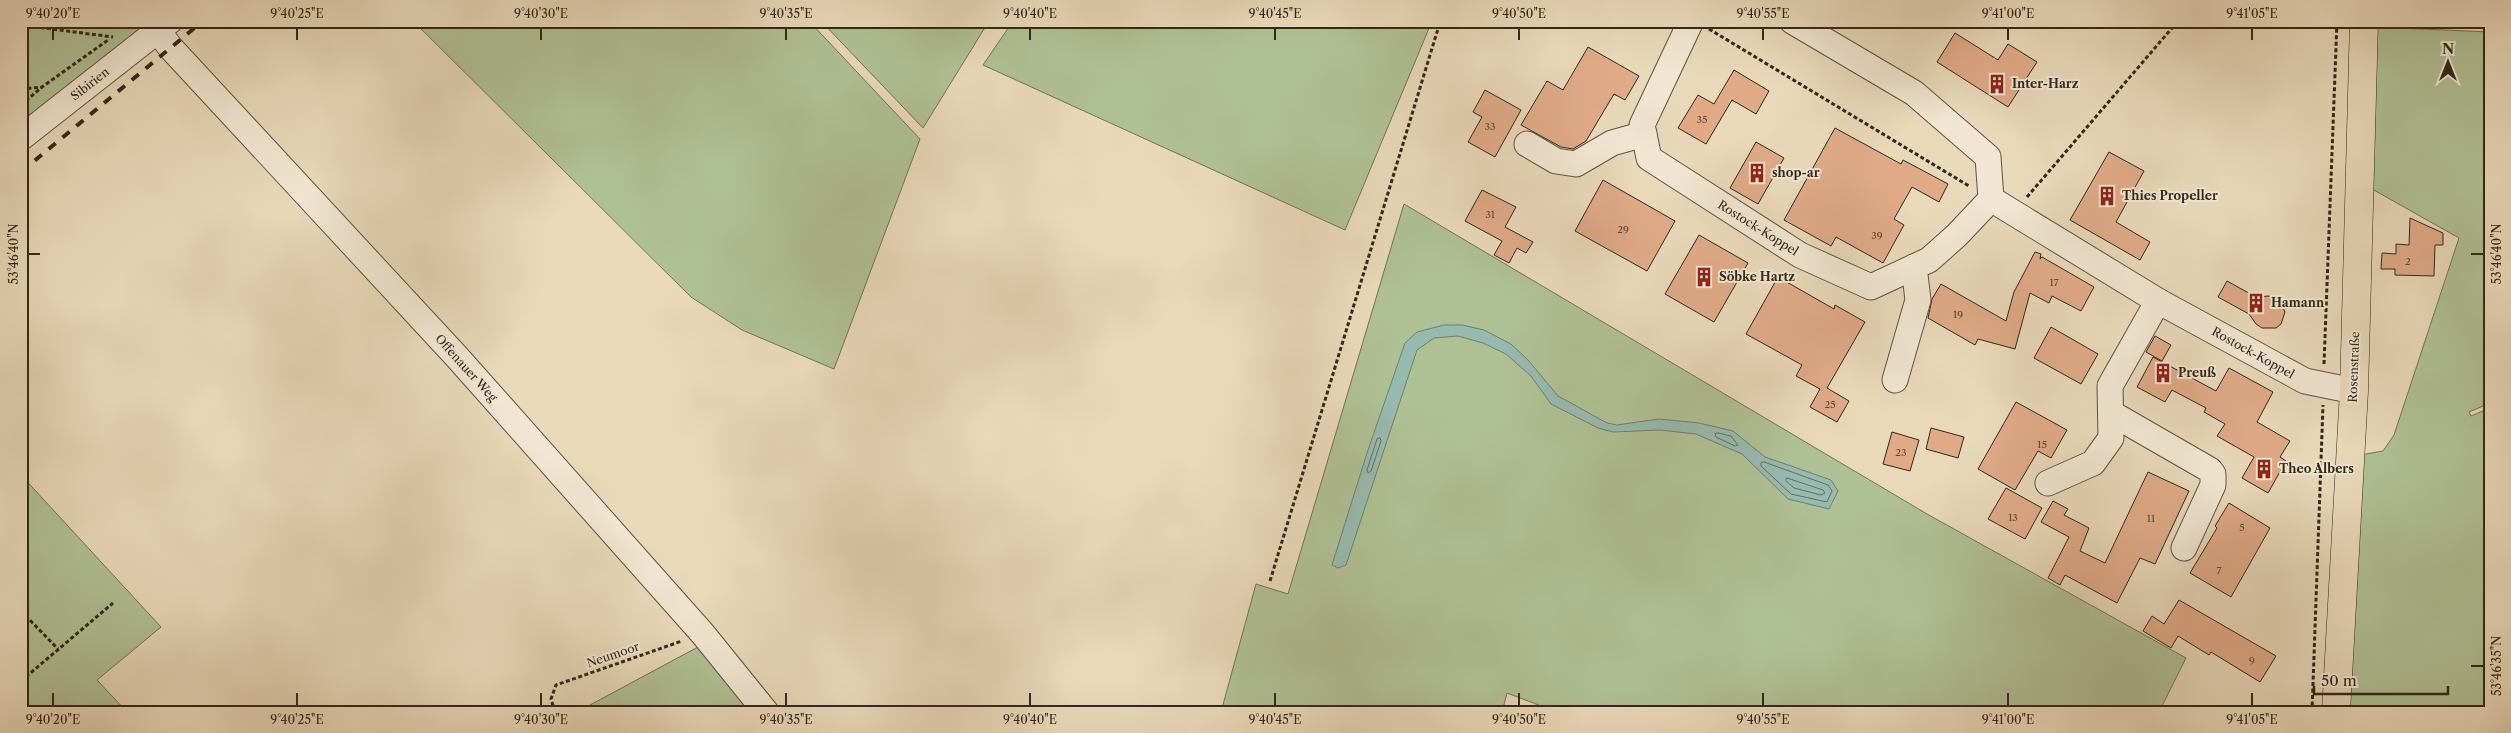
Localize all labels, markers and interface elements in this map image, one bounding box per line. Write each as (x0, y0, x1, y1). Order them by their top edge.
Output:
text: 9°40'20"E (26, 6, 80, 21)
text: 9°40'25"E (270, 6, 324, 21)
text: 9°40'30"E (514, 6, 568, 21)
text: 9°40'35"E (759, 6, 813, 21)
text: 9°40'40"E (1003, 6, 1057, 21)
text: 9°40'45"E (1249, 6, 1301, 21)
text: 9°40'50"E (1492, 6, 1546, 21)
text: 9°40'55"E (1736, 6, 1790, 21)
text: 9°41'00"E (1982, 6, 2034, 21)
text: 9°41'05"E (2226, 6, 2278, 21)
north arrow (2424, 38, 2474, 88)
text: N (2442, 40, 2454, 58)
street label: Sibirien (67, 64, 112, 103)
building icon: Inter-Harz (1986, 73, 2008, 95)
place label: Inter-Harz (2012, 76, 2079, 91)
house number: 35 (1697, 113, 1707, 126)
house number: 33 (1484, 120, 1496, 133)
building icon: shop-ar (1746, 162, 1768, 184)
place label: shop-ar (1772, 165, 1820, 180)
building icon: Thies Propeller (2096, 185, 2118, 207)
place label: Thies Propeller (2122, 188, 2218, 203)
street label: Rostock-Koppel (1715, 197, 1802, 259)
house number: 31 (1485, 208, 1496, 221)
text: 53°46'40"N (6, 223, 21, 284)
house number: 29 (1617, 223, 1629, 236)
text: 53°46'40"N (2489, 223, 2504, 284)
house number: 39 (1871, 229, 1883, 242)
house number: 2 (2405, 255, 2411, 268)
building icon: Söbke Hartz (1693, 266, 1715, 288)
place label: Söbke Hartz (1719, 269, 1795, 284)
house number: 17 (2049, 276, 2059, 289)
building icon: Hamann (2245, 292, 2267, 314)
place label: Hamann (2271, 295, 2325, 310)
house number: 19 (1953, 308, 1963, 321)
street label: Rostock-Koppel (2209, 324, 2298, 382)
street label: Offenauer Weg (432, 331, 501, 405)
street label: Rosenstraße (2345, 331, 2362, 403)
building icon: Preuß (2152, 362, 2174, 384)
place label: Preuß (2178, 365, 2216, 380)
house number: 25 (1824, 398, 1836, 411)
house number: 15 (2037, 438, 2047, 451)
house number: 23 (1895, 446, 1907, 459)
building icon: Theo Albers (2253, 458, 2275, 480)
place label: Theo Albers (2279, 461, 2354, 476)
house number: 13 (2008, 511, 2018, 524)
house number: 11 (2147, 512, 2156, 525)
house number: 5 (2239, 521, 2245, 534)
house number: 7 (2217, 564, 2222, 577)
text: 53°46'35"N (2489, 636, 2504, 696)
street label: Neumoor (585, 639, 641, 671)
house number: 9 (2249, 654, 2255, 667)
scale bar (2314, 663, 2447, 695)
text: 50 m (2321, 671, 2357, 690)
text: 9°40'20"E (26, 712, 80, 727)
text: 9°40'25"E (270, 712, 324, 727)
text: 9°40'30"E (514, 712, 568, 727)
text: 9°40'35"E (759, 712, 813, 727)
text: 9°40'40"E (1003, 712, 1057, 727)
text: 9°40'45"E (1249, 712, 1301, 727)
text: 9°40'50"E (1492, 712, 1546, 727)
text: 9°40'55"E (1736, 712, 1790, 727)
text: 9°41'00"E (1982, 712, 2034, 727)
text: 9°41'05"E (2226, 712, 2278, 727)

